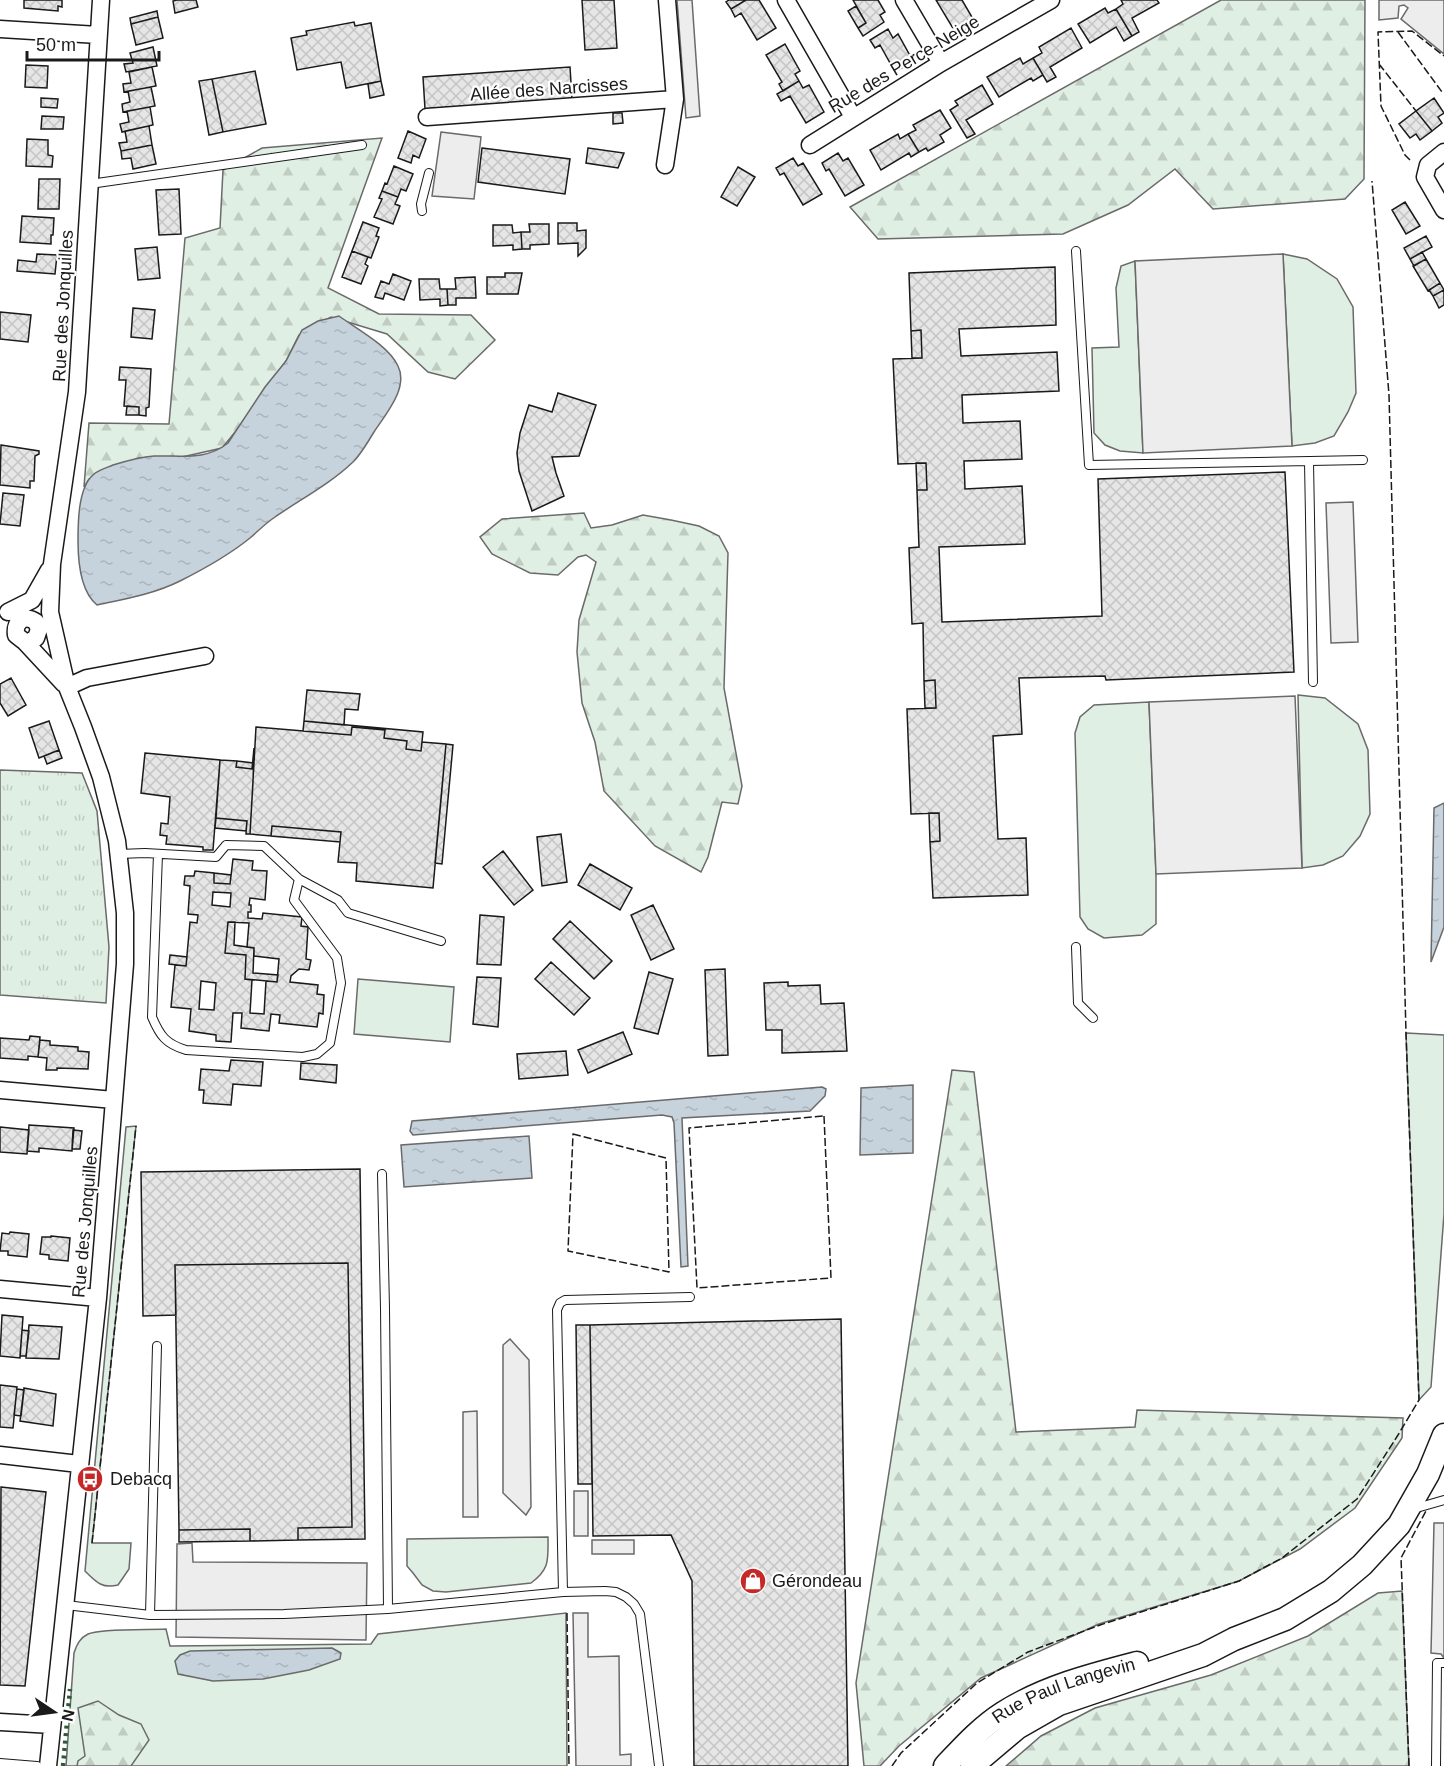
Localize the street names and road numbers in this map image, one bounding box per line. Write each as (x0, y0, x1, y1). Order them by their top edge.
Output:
street label: Rue des Perce-Neige (825, 11, 983, 117)
street label: Allée des Narcisses (469, 74, 629, 104)
street label: Rue des Jonquilles (49, 230, 77, 382)
street label: Rue des Jonquilles (68, 1145, 102, 1299)
street label: Rue Paul Langevin (988, 1654, 1137, 1727)

